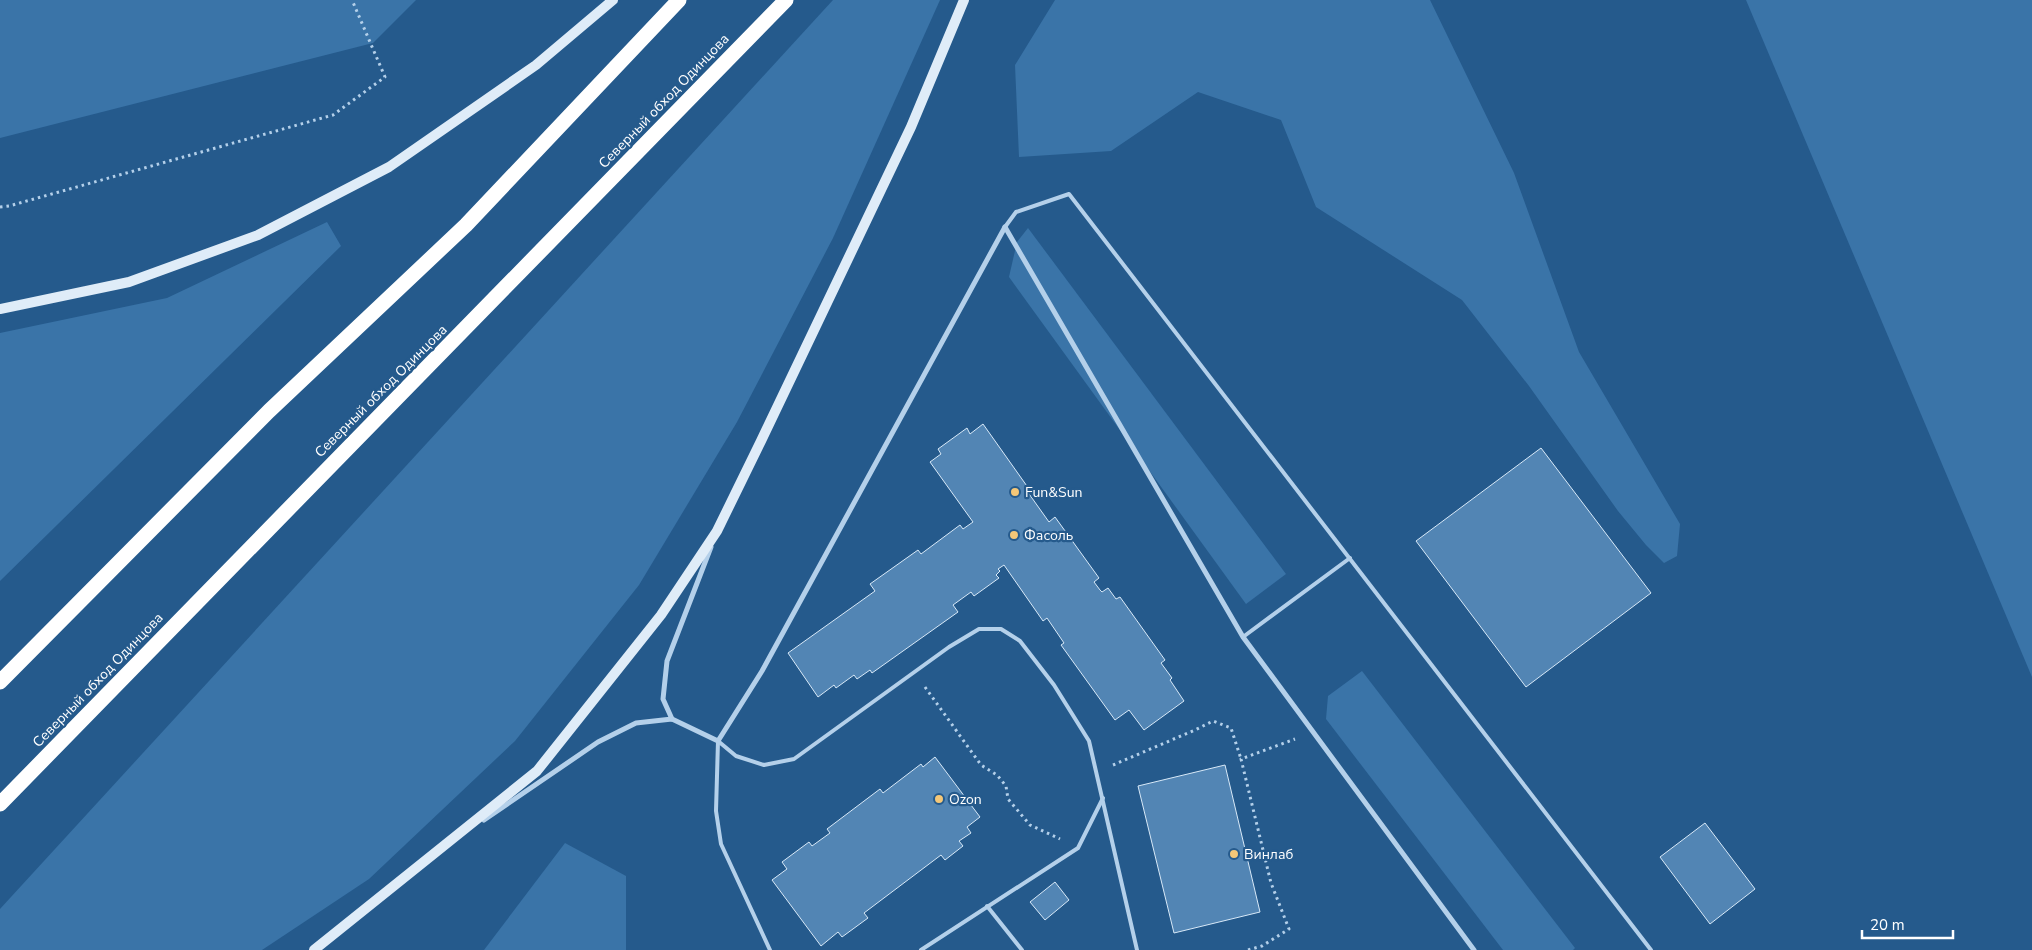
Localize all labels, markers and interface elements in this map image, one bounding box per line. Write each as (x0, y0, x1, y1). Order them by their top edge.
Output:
street label: Северный обход Одинцова (595, 30, 733, 172)
street label: Северный обход Одинцова (311, 321, 451, 461)
place label: Fun&Sun (1025, 483, 1082, 502)
marker: Fun&Sun (1009, 486, 1021, 498)
place label: Фасоль (1024, 526, 1073, 545)
marker: Фасоль (1008, 529, 1020, 541)
street label: Северный обход Одинцова (29, 609, 167, 751)
place label: Ozon (949, 790, 982, 809)
marker: Ozon (933, 793, 945, 805)
place label: Винлаб (1244, 845, 1293, 864)
marker: Винлаб (1228, 848, 1240, 860)
scale bar (1862, 908, 1953, 940)
text: 20 m (1870, 915, 1905, 935)

